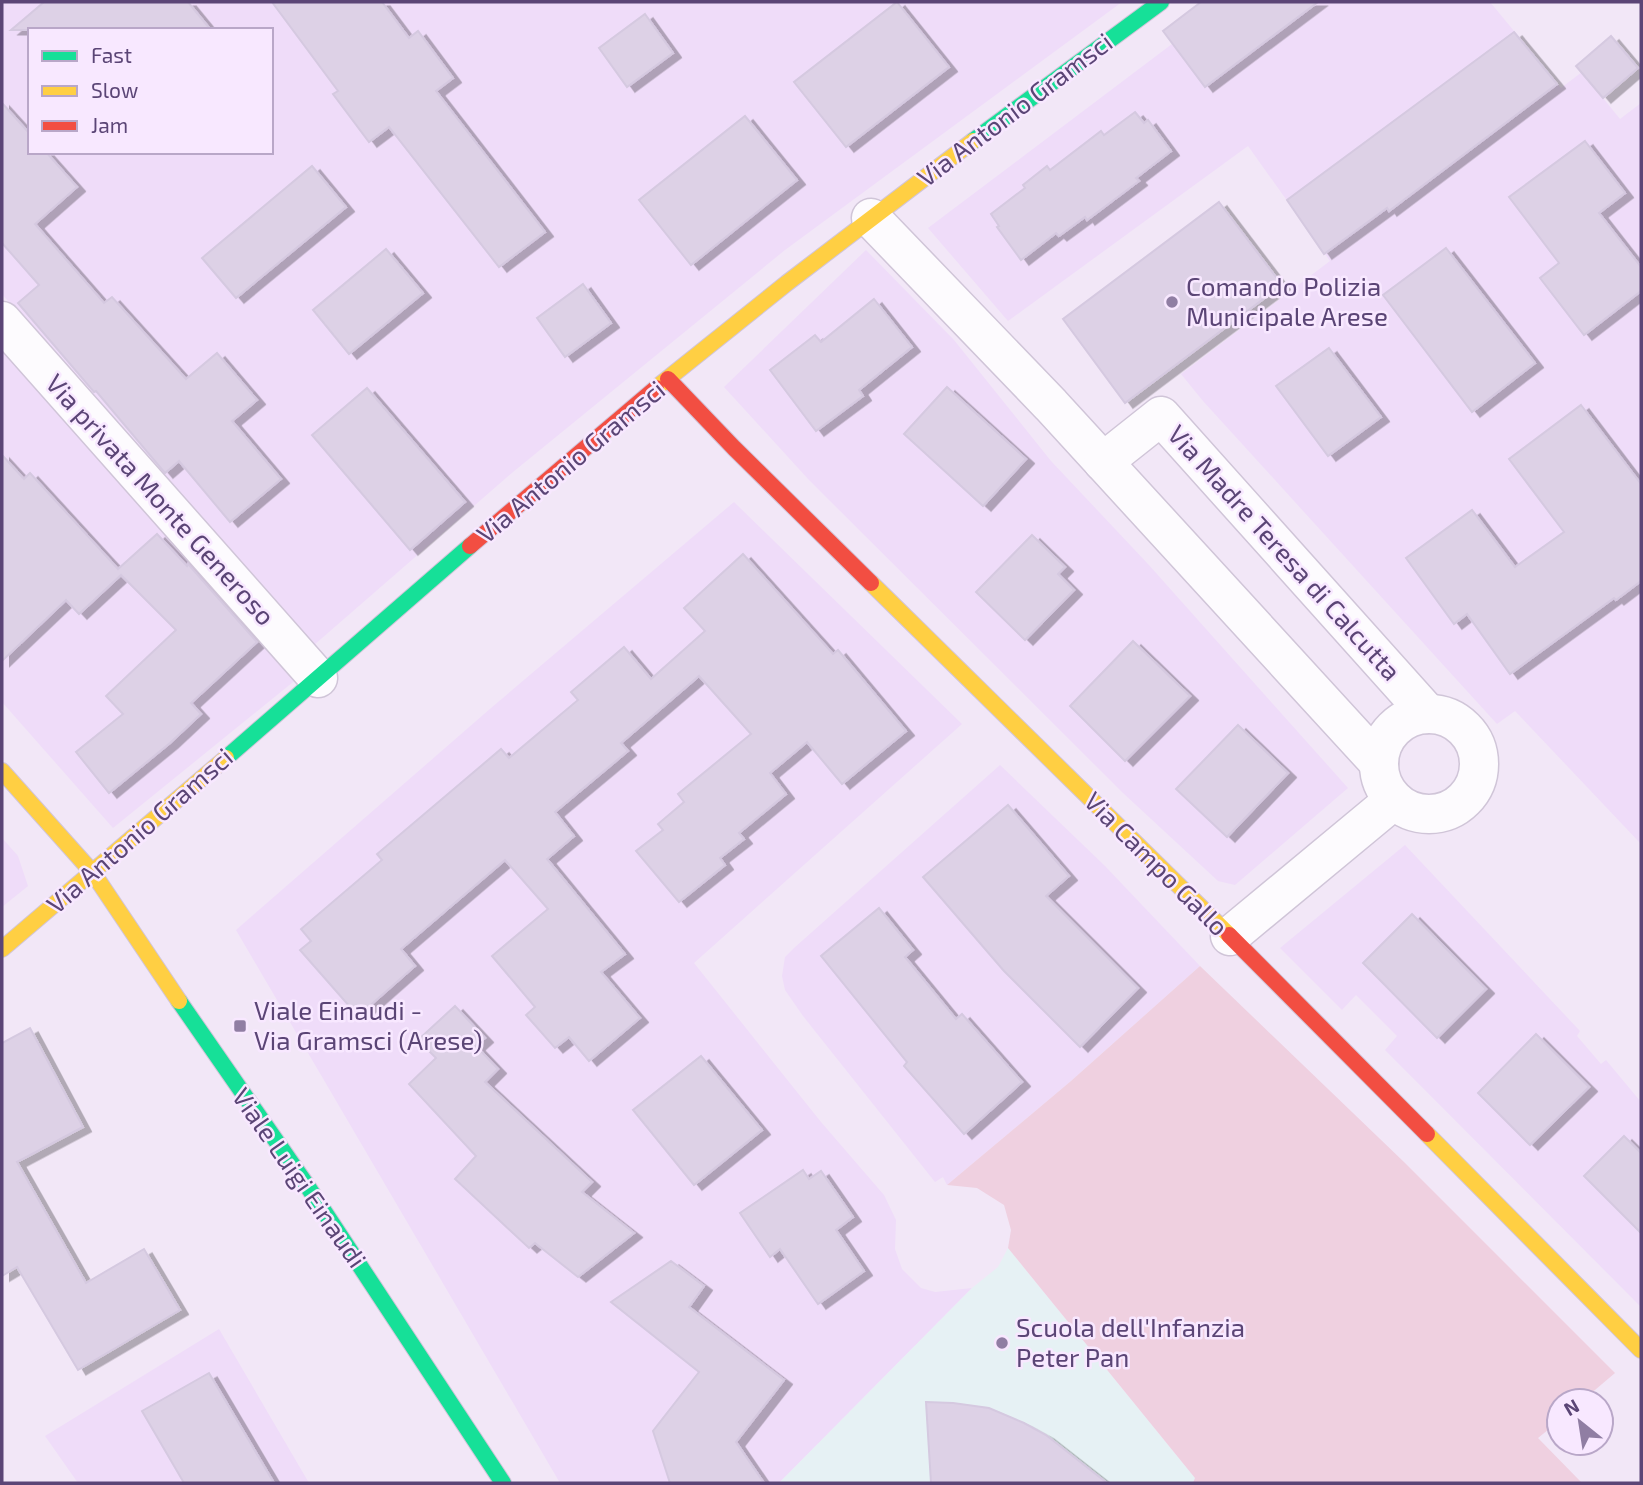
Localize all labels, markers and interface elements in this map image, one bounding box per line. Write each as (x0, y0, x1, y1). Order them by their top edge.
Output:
street label: Via Antonio Gramsci (911, 25, 1118, 192)
legend (28, 28, 273, 154)
text: Fast (91, 42, 132, 67)
text: Slow (91, 77, 138, 102)
text: Jam (91, 112, 128, 137)
place label: Comando Polizia Municipale Arese (1186, 270, 1388, 331)
marker: Comando Polizia Municipale Arese (1164, 294, 1180, 310)
street label: Via privata Monte Generoso (40, 367, 282, 631)
street label: Via Antonio Gramsci (470, 373, 670, 549)
street label: Via Madre Teresa di Calcutta (1162, 418, 1408, 686)
street label: Via Antonio Gramsci (40, 741, 238, 919)
street label: Via Campo Gallo (1079, 785, 1235, 941)
place label: Viale Einaudi - Via Gramsci (Arese) (254, 994, 483, 1055)
marker: Viale Einaudi - Via Gramsci (Arese) (232, 1018, 248, 1034)
street label: Viale Luigi Einaudi (227, 1081, 374, 1273)
place label: Scuola dell'Infanzia Peter Pan (1016, 1311, 1245, 1372)
marker: Scuola dell'Infanzia Peter Pan (994, 1335, 1010, 1351)
north arrow (1545, 1387, 1615, 1457)
text: N (1560, 1393, 1583, 1420)

